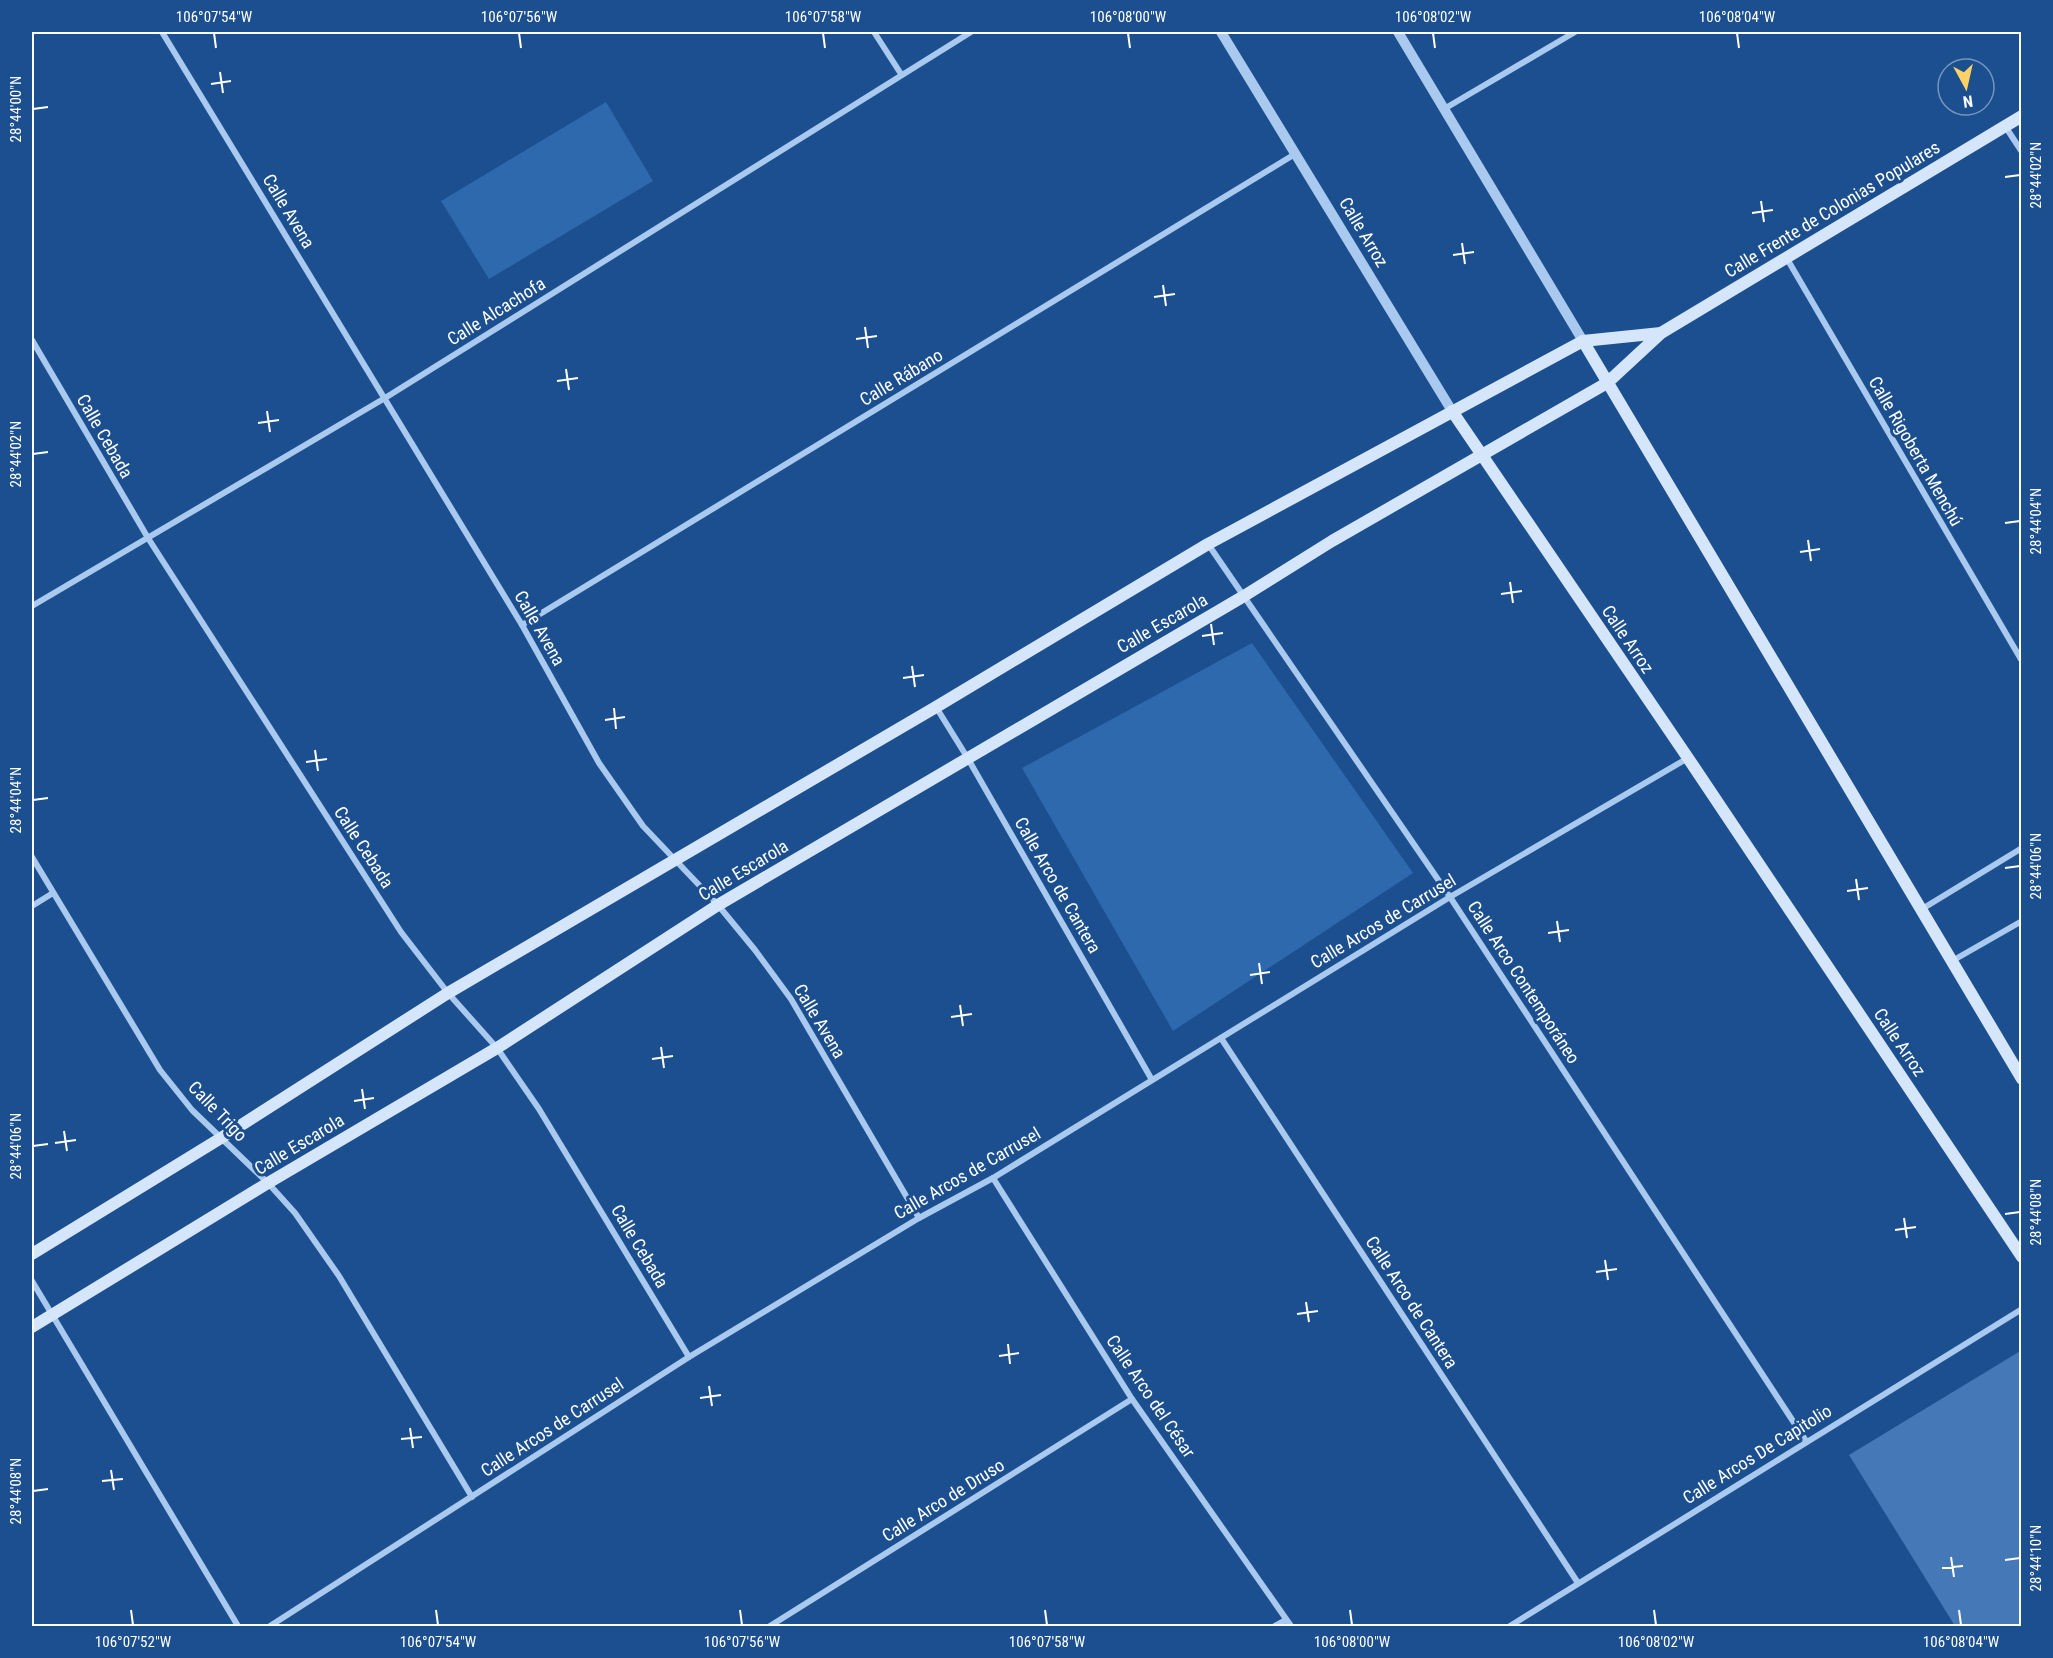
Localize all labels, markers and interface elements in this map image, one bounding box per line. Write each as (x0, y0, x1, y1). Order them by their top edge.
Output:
text: 106°07'54"W (176, 8, 253, 26)
text: 106°07'56"W (481, 8, 558, 26)
text: 106°07'58"W (785, 8, 862, 26)
text: 106°08'00"W (1090, 8, 1167, 26)
text: 106°08'02"W (1395, 8, 1472, 26)
text: 106°08'04"W (1699, 8, 1776, 26)
north arrow (1936, 57, 1996, 117)
text: 28°44'00"N (7, 76, 25, 142)
text: N (1962, 91, 1974, 111)
street label: Calle Frente de Colonias Populares (1721, 136, 1943, 282)
text: 28°44'02"N (2027, 142, 2045, 208)
street label: Calle Avena (259, 170, 319, 252)
street label: Calle Arroz (1335, 193, 1393, 271)
street label: Calle Alcachofa (443, 273, 549, 349)
street label: Calle Rábano (856, 344, 946, 410)
street label: Calle Rigoberta Menchú (1865, 373, 1967, 529)
street label: Calle Cebada (73, 390, 137, 482)
text: 28°44'02"N (7, 421, 25, 487)
text: 28°44'04"N (2027, 488, 2045, 554)
street label: Calle Avena (510, 587, 570, 669)
street label: Calle Escarola (1113, 589, 1211, 657)
street label: Calle Arroz (1598, 601, 1658, 677)
text: 28°44'04"N (7, 767, 25, 833)
street label: Calle Cebada (330, 802, 398, 892)
street label: Calle Arco de Cantera (1011, 813, 1105, 957)
text: 28°44'06"N (2027, 833, 2045, 899)
street label: Calle Escarola (694, 835, 792, 905)
street label: Calle Arcos de Carrusel (1307, 869, 1459, 973)
street label: Calle Arco Contemporáneo (1463, 897, 1585, 1067)
street label: Calle Avena (790, 980, 850, 1062)
street label: Calle Arroz (1870, 1004, 1930, 1080)
street label: Calle Trigo (184, 1077, 252, 1145)
street label: Calle Escarola (250, 1109, 348, 1179)
text: 28°44'06"N (7, 1113, 25, 1179)
street label: Calle Arcos de Carrusel (890, 1122, 1044, 1224)
text: 28°44'08"N (2027, 1179, 2045, 1245)
street label: Calle Cebada (607, 1201, 673, 1291)
street label: Calle Arco de Cantera (1361, 1232, 1463, 1372)
street label: Calle Arco del César (1102, 1331, 1200, 1462)
street label: Calle Arcos de Carrusel (477, 1373, 627, 1481)
street label: Calle Arcos De Capitolio (1679, 1400, 1835, 1508)
street label: Calle Arco de Druso (878, 1454, 1008, 1546)
text: 28°44'08"N (7, 1458, 25, 1524)
text: 28°44'10"N (2027, 1525, 2045, 1591)
text: 106°07'52"W (95, 1633, 172, 1651)
text: 106°07'54"W (400, 1633, 477, 1651)
text: 106°07'56"W (704, 1633, 781, 1651)
text: 106°07'58"W (1009, 1633, 1086, 1651)
text: 106°08'00"W (1314, 1633, 1391, 1651)
text: 106°08'02"W (1618, 1633, 1695, 1651)
text: 106°08'04"W (1923, 1633, 2000, 1651)

